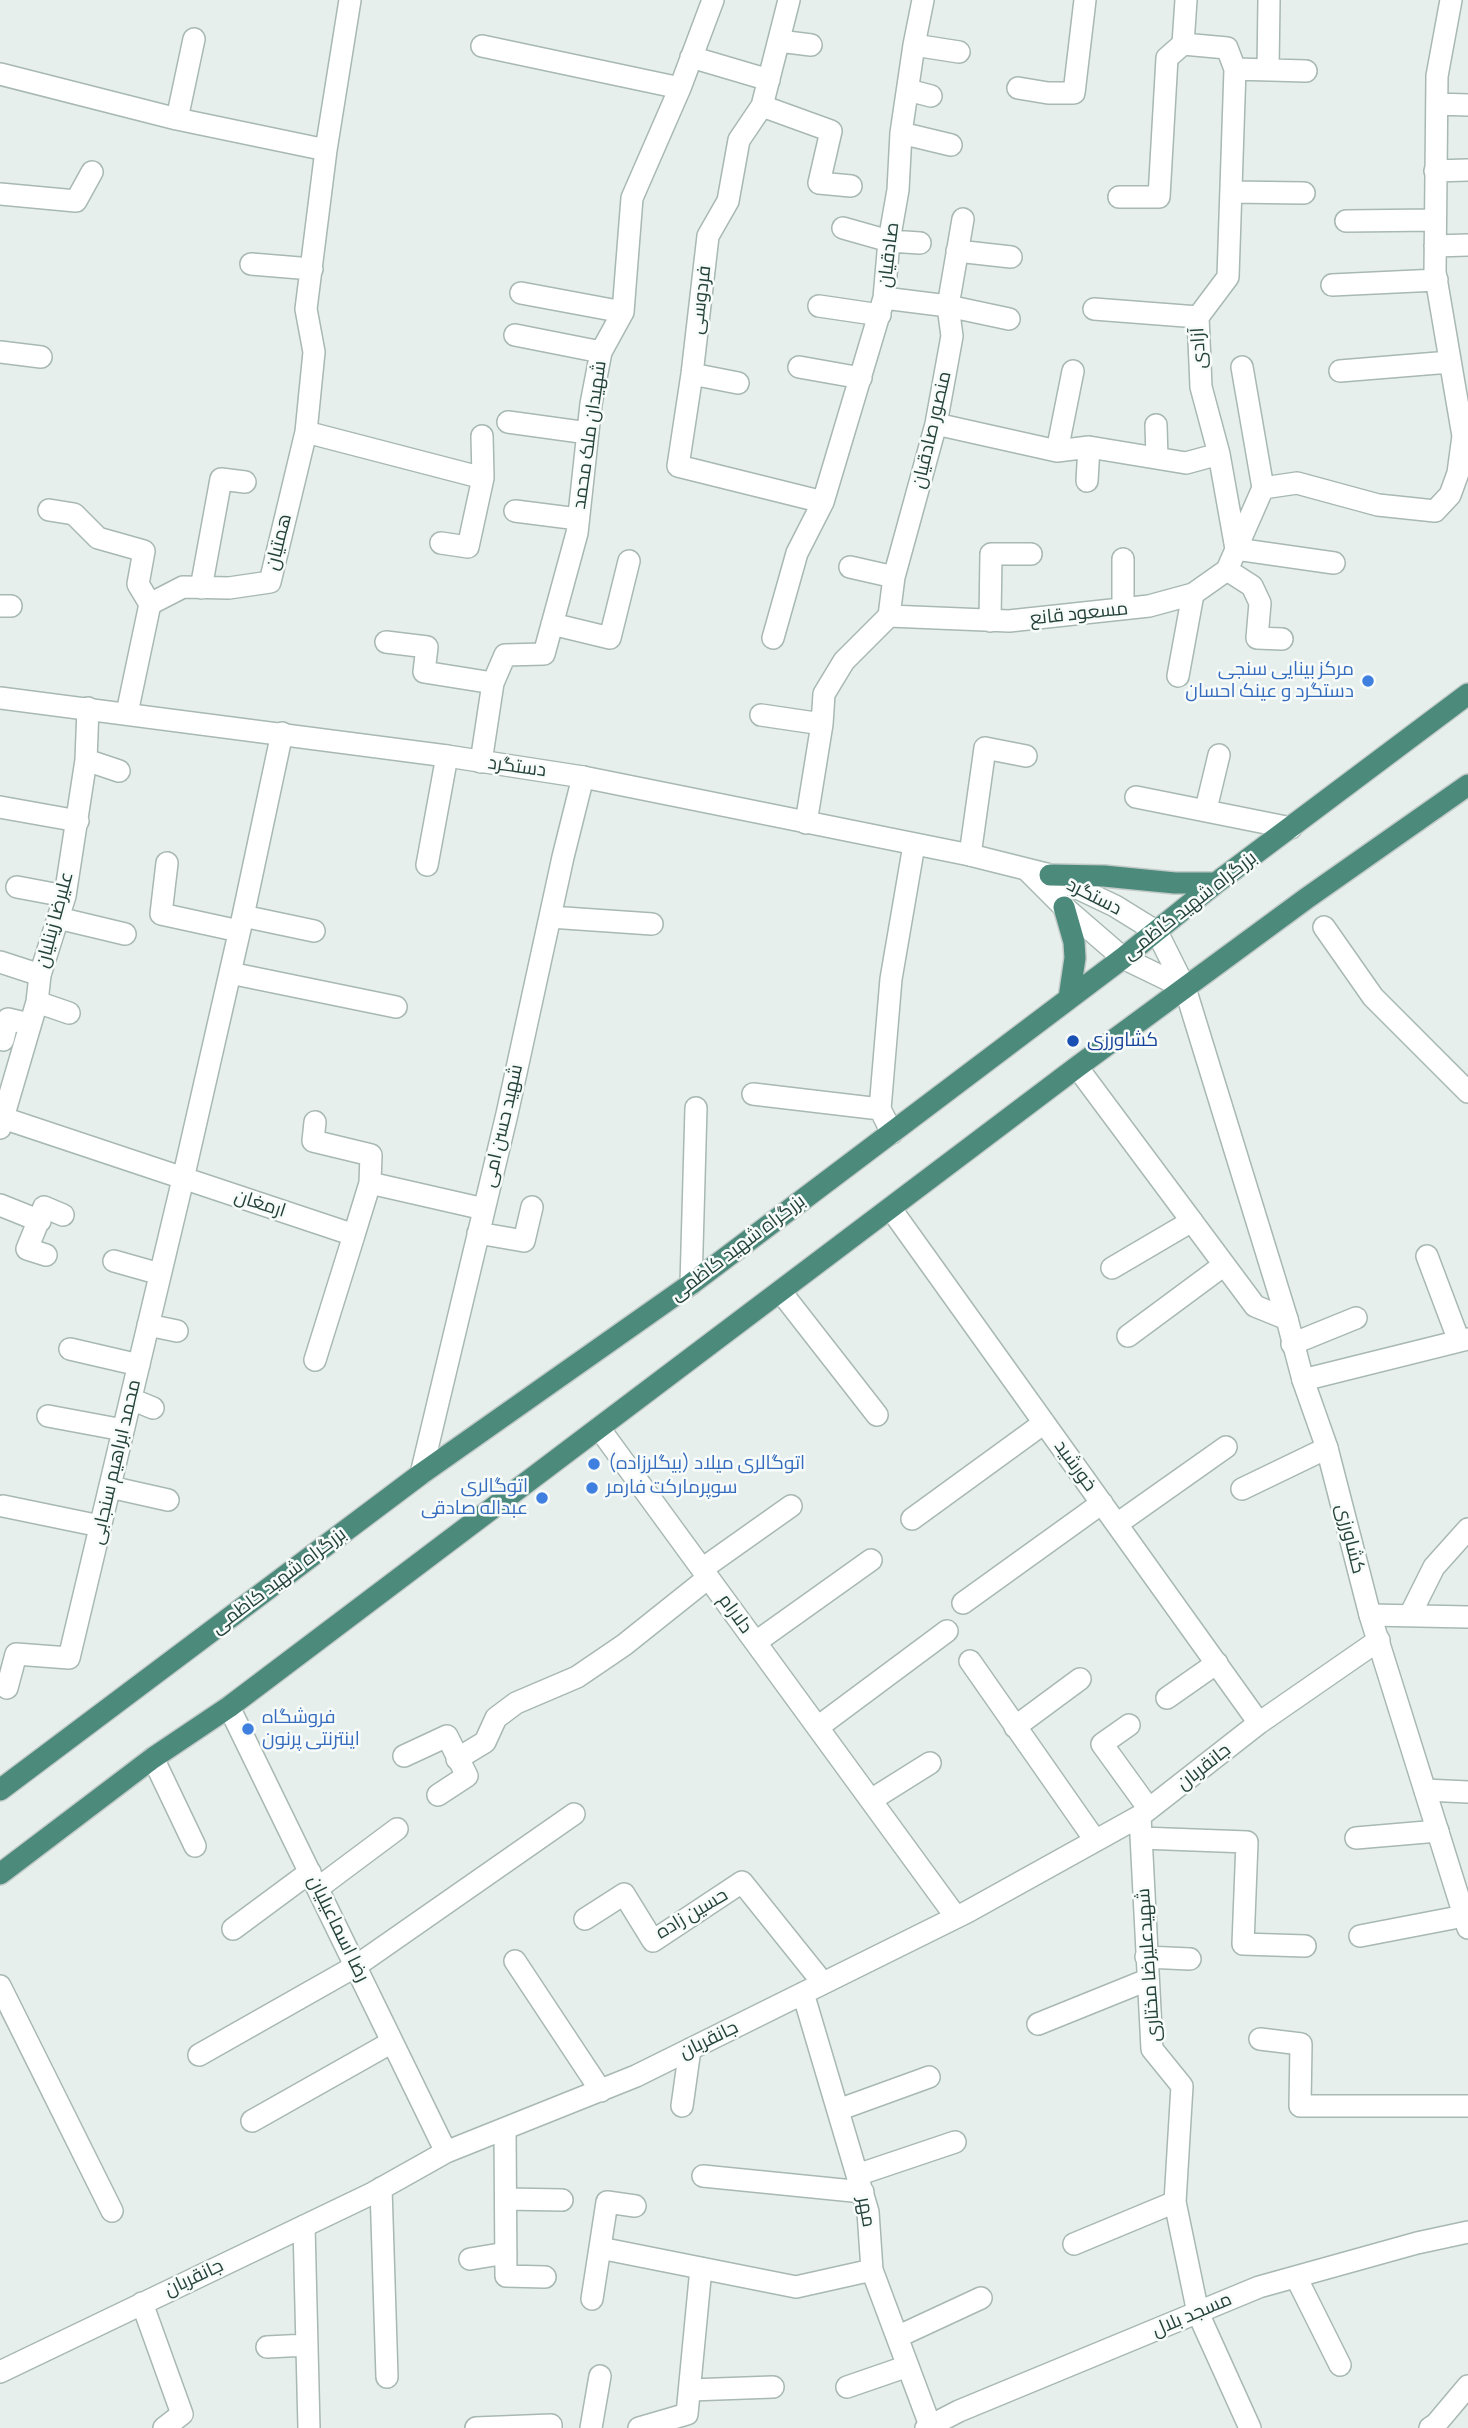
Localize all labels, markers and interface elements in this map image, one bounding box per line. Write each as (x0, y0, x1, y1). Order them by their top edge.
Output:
street label: صادقیان (874, 221, 904, 289)
street label: فردوسی (685, 264, 717, 336)
street label: آزادی (1187, 327, 1211, 369)
street label: شهیدان ملک محمد (568, 359, 612, 511)
street label: منصور صادقیان (907, 369, 957, 491)
street label: همتیان (261, 511, 297, 573)
street label: مسعود قانع (1029, 597, 1129, 631)
place label: مرکز بینایی سنجی دستگرد و عینک احسان (1185, 659, 1354, 703)
marker: مرکز بینایی سنجی دستگرد و عینک احسان (1360, 673, 1376, 689)
street label: دستگرد (486, 752, 548, 782)
street label: بزرگراه شهید کاظمی (1119, 847, 1261, 965)
street label: علیرضا زینلیان (31, 869, 79, 971)
street label: دستگرد (1063, 873, 1125, 921)
place label: کشاورزی (1087, 1030, 1158, 1052)
marker: کشاورزی (1065, 1033, 1081, 1049)
street label: شهید حسن امی (478, 1062, 528, 1190)
street label: ارمغان (231, 1185, 289, 1223)
street label: بزرگراه شهید کاظمی (666, 1190, 810, 1306)
street label: محمد ابراهیم سنجابی (86, 1377, 146, 1547)
street label: خورشید (1049, 1436, 1101, 1496)
place label: اتوگالری میلاد (بیگلرزاده) (608, 1453, 805, 1475)
marker: اتوگالری میلاد (بیگلرزاده) (586, 1456, 602, 1472)
place label: اتوگالری عبداله صادقی (421, 1476, 528, 1520)
place label: سوپرمارکت فارمر (606, 1477, 737, 1499)
marker: سوپرمارکت فارمر (584, 1480, 600, 1496)
marker: اتوگالری عبداله صادقی (534, 1490, 550, 1506)
street label: کشاورزی (1330, 1502, 1370, 1576)
street label: بزرگراه شهید کاظمی (207, 1523, 351, 1639)
street label: دلارام (713, 1590, 757, 1638)
place label: فروشگاه اینترنتی پرنون (262, 1707, 360, 1751)
marker: فروشگاه اینترنتی پرنون (240, 1721, 256, 1737)
street label: جانقربان (1172, 1739, 1236, 1795)
street label: رضا اسماعیلیان (302, 1872, 374, 1986)
street label: حسین زاده (652, 1884, 732, 1944)
street label: شهیدعلیرضا مختاری (1132, 1887, 1166, 2043)
street label: جانقربان (676, 2016, 742, 2064)
street label: مهر (852, 2195, 880, 2229)
street label: جانقربان (161, 2254, 227, 2302)
street label: مسجد بلال (1149, 2288, 1235, 2342)

